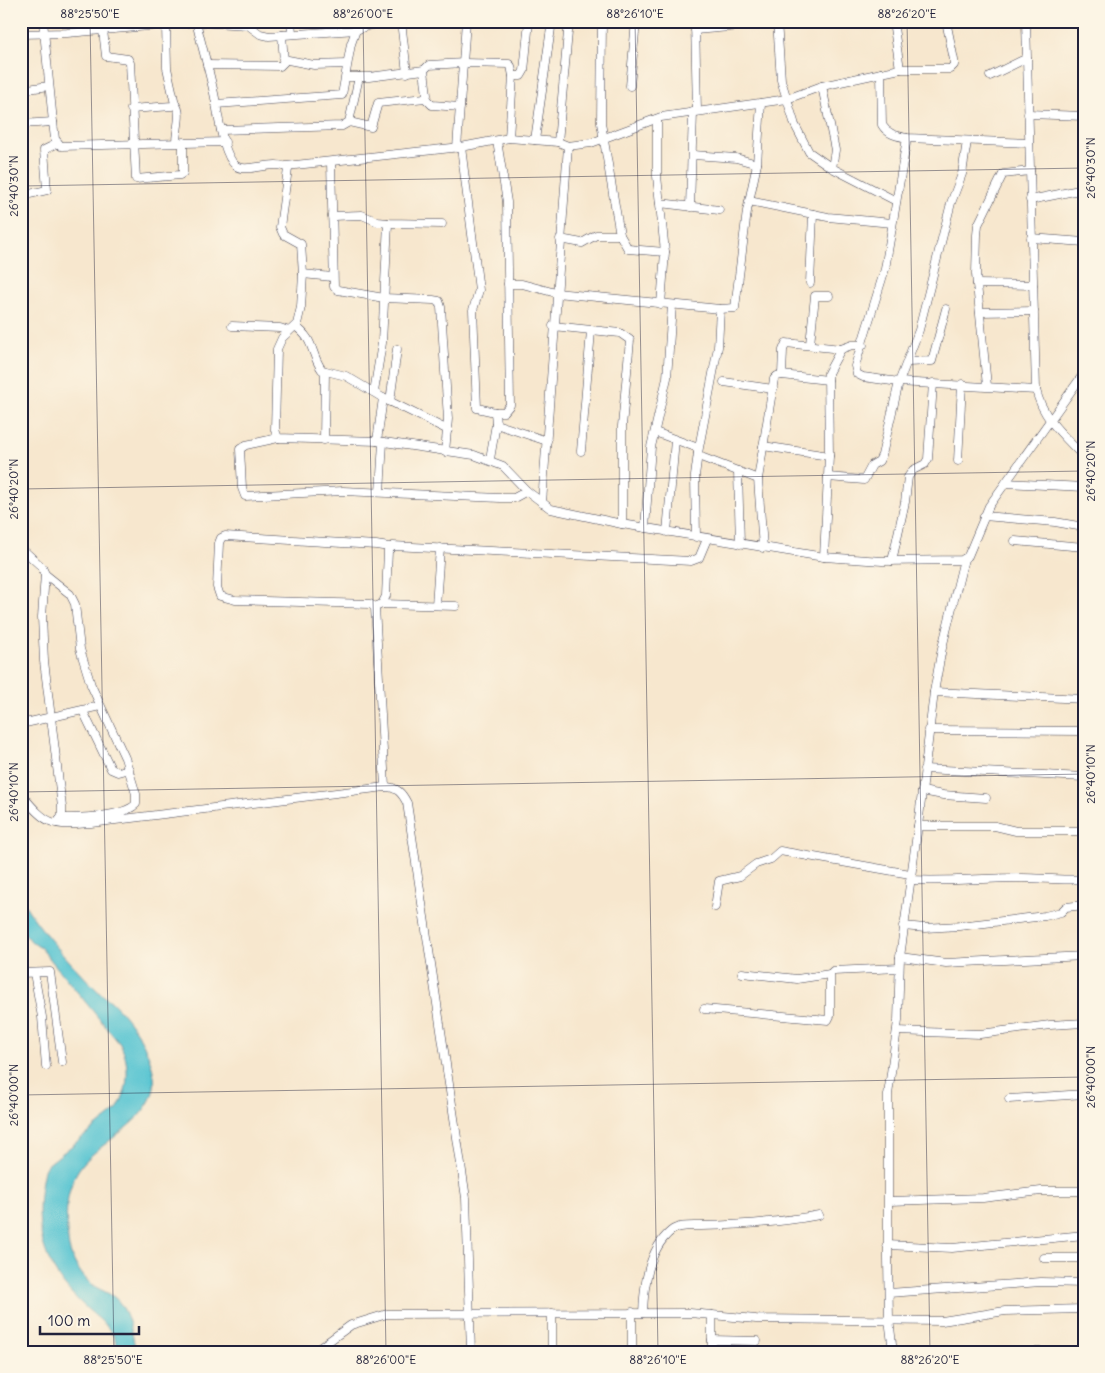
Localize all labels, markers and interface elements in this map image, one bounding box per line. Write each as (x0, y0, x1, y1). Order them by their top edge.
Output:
text: 88°25'50"E (60, 6, 120, 21)
text: 88°26'00"E (333, 6, 393, 21)
text: 88°26'10"E (606, 6, 664, 21)
text: 88°26'20"E (877, 6, 937, 21)
text: 26°40'30"N (1083, 137, 1098, 199)
text: 26°40'30"N (6, 155, 21, 217)
text: 26°40'20"N (1083, 440, 1098, 502)
text: 26°40'20"N (6, 458, 21, 520)
text: 26°40'10"N (1083, 744, 1098, 804)
text: 26°40'10"N (6, 762, 21, 822)
text: 26°40'00"N (1083, 1046, 1098, 1108)
text: 26°40'00"N (6, 1064, 21, 1126)
scale bar (40, 1303, 139, 1335)
text: 100 m (48, 1311, 90, 1330)
text: 88°25'50"E (83, 1352, 143, 1367)
text: 88°26'00"E (356, 1352, 416, 1367)
text: 88°26'10"E (629, 1352, 687, 1367)
text: 88°26'20"E (900, 1352, 960, 1367)

